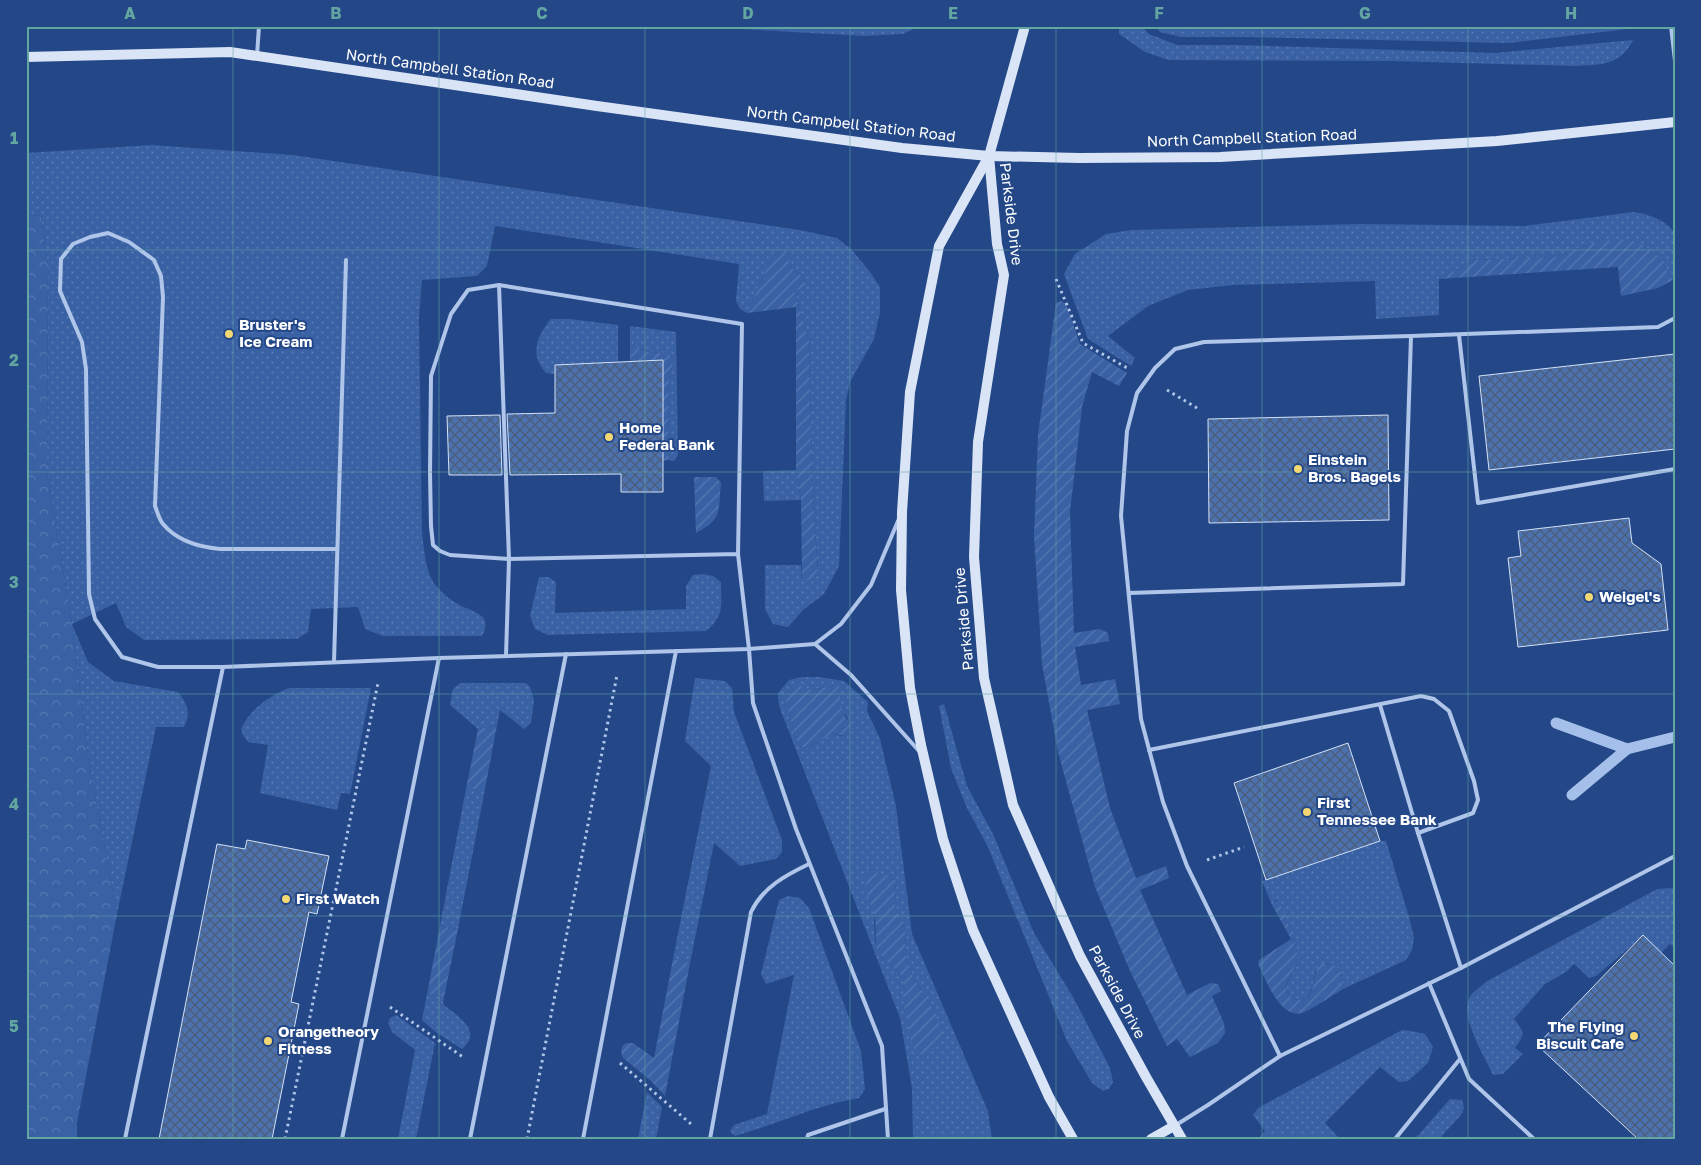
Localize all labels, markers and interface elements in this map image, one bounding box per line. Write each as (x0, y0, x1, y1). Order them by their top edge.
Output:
text: A (124, 3, 136, 23)
text: B (330, 3, 342, 23)
text: C (536, 3, 548, 23)
text: D (742, 3, 754, 23)
text: E (948, 3, 958, 23)
text: F (1154, 3, 1164, 23)
text: G (1359, 3, 1371, 23)
text: H (1565, 3, 1577, 23)
street label: North Campbell Station Road (345, 44, 556, 92)
street label: North Campbell Station Road (746, 101, 957, 145)
street label: North Campbell Station Road (1147, 124, 1357, 150)
text: 1 (10, 128, 18, 148)
street label: Parkside Drive (997, 162, 1027, 267)
place label: Bruster's Ice Cream (239, 315, 312, 350)
marker: Bruster's Ice Cream (223, 328, 235, 340)
text: 2 (9, 350, 19, 370)
place label: Home Federal Bank (619, 418, 715, 453)
marker: Home Federal Bank (603, 431, 615, 443)
place label: Einstein Bros. Bagels (1308, 450, 1401, 485)
marker: Einstein Bros. Bagels (1292, 463, 1304, 475)
street label: Parkside Drive (950, 567, 976, 671)
text: 3 (9, 572, 19, 592)
place label: Weigel's (1599, 587, 1661, 605)
marker: Weigel's (1583, 591, 1595, 603)
place label: First Tennessee Bank (1317, 793, 1437, 828)
text: 4 (9, 794, 19, 814)
marker: First Tennessee Bank (1301, 806, 1313, 818)
place label: First Watch (296, 889, 380, 907)
marker: First Watch (280, 893, 292, 905)
street label: Parkside Drive (1086, 942, 1150, 1042)
text: 5 (9, 1016, 19, 1036)
place label: The Flying Biscuit Cafe (1536, 1017, 1624, 1052)
place label: Orangetheory Fitness (278, 1022, 379, 1057)
marker: The Flying Biscuit Cafe (1628, 1030, 1640, 1042)
marker: Orangetheory Fitness (262, 1035, 274, 1047)

